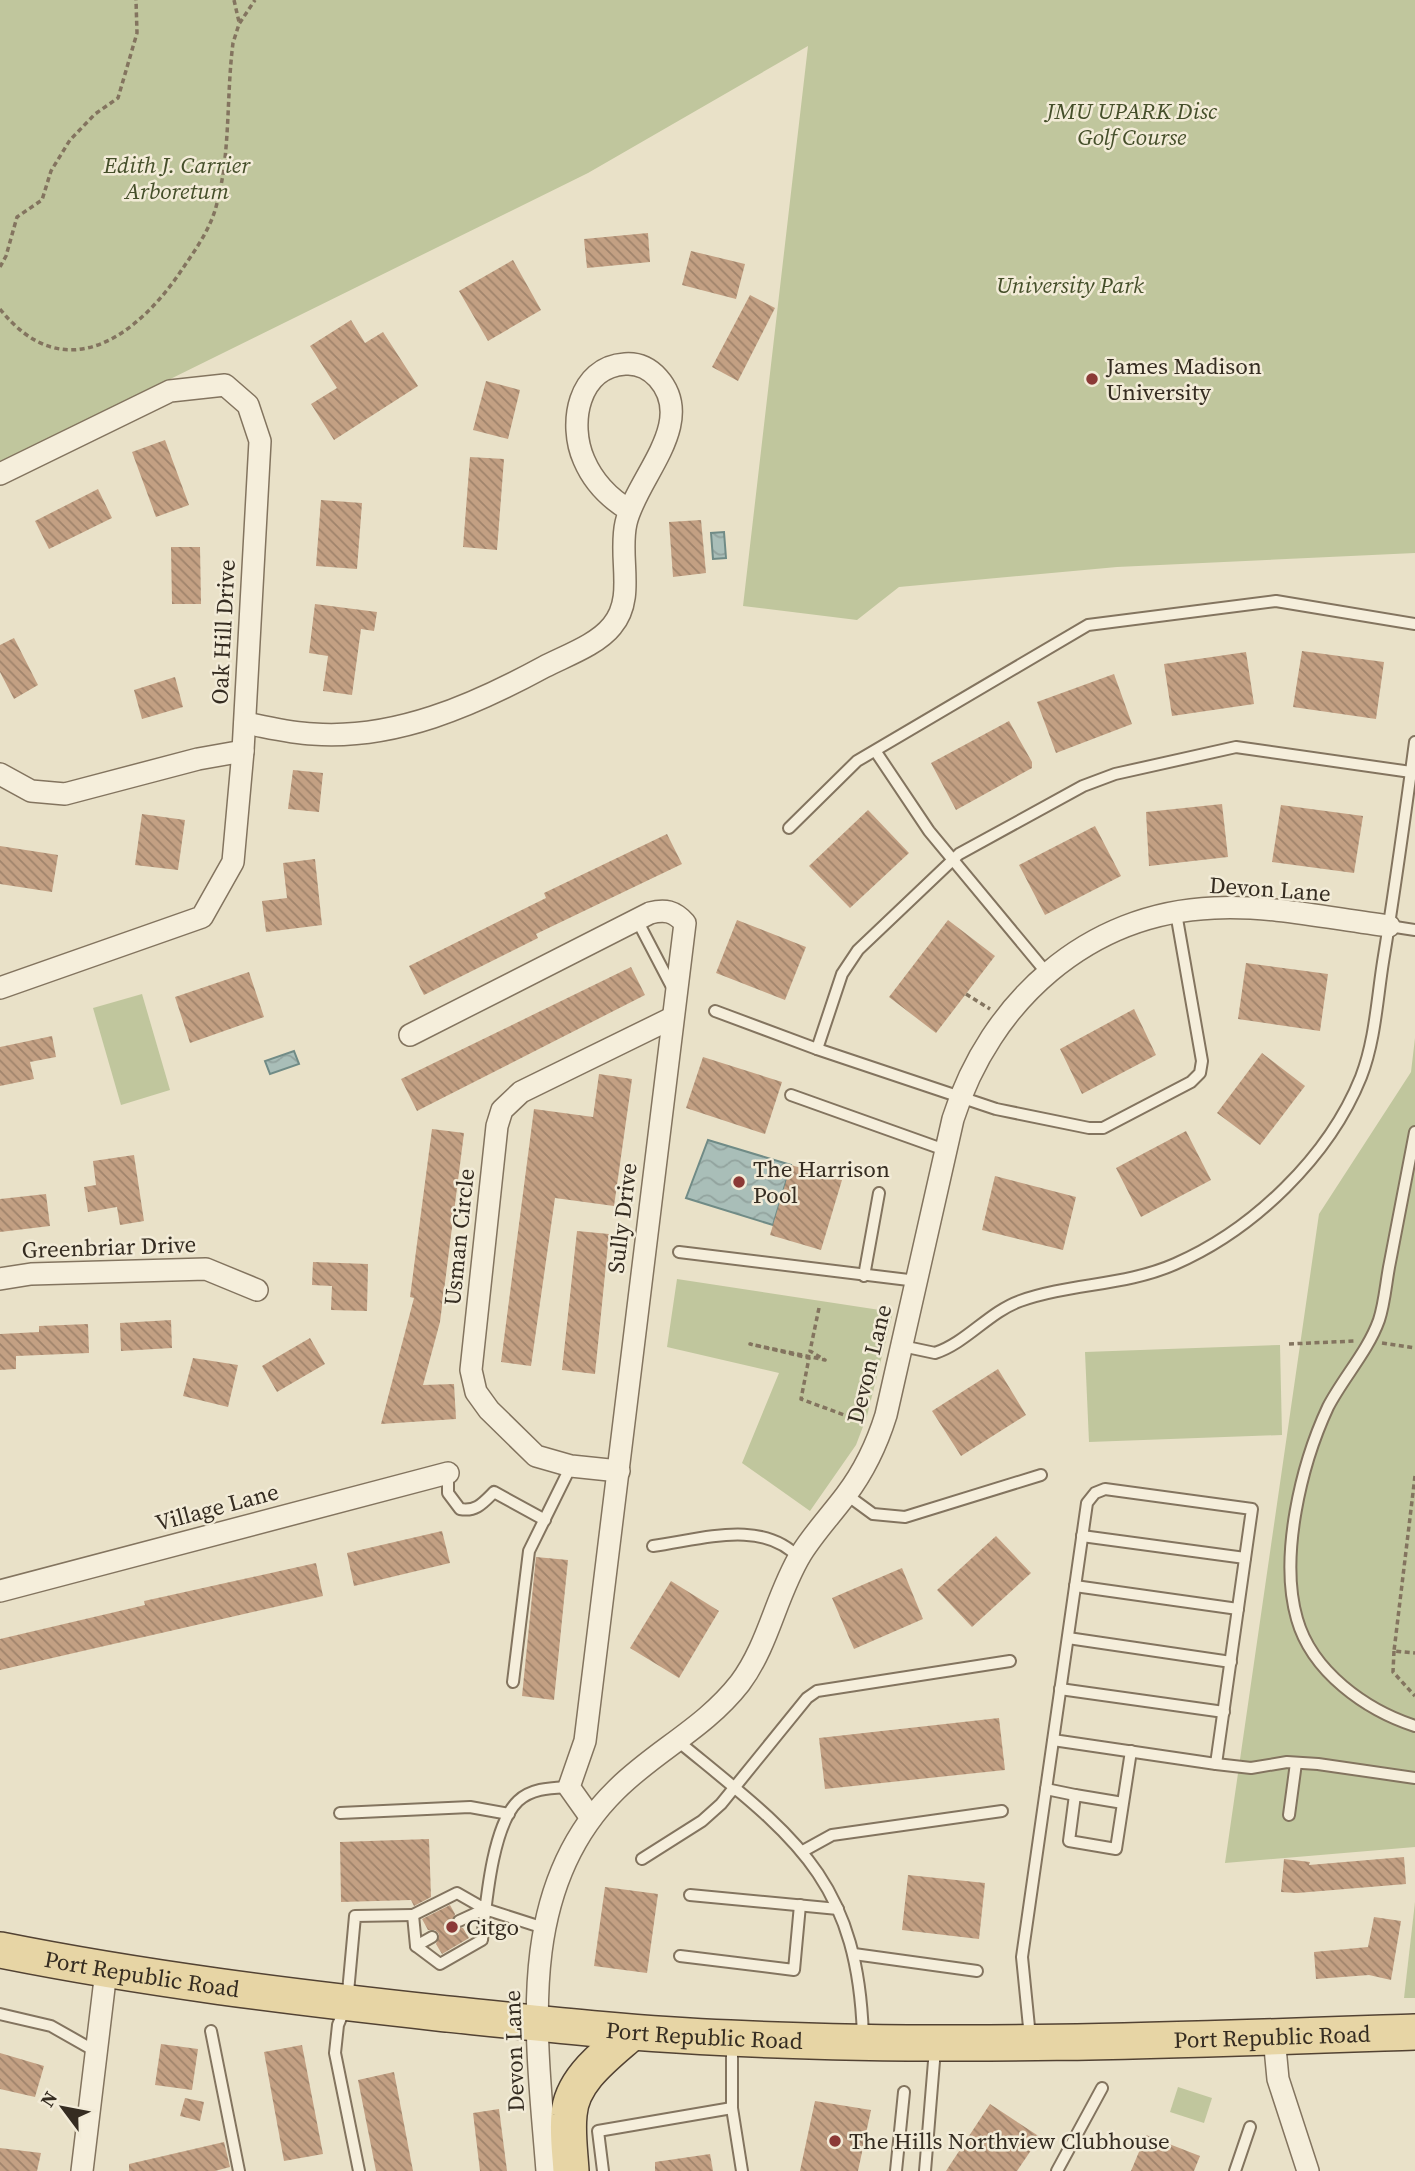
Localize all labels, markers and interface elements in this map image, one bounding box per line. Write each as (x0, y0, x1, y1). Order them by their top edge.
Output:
park label: JMU UPARK Disc Golf Course (1044, 95, 1218, 153)
park label: Edith J. Carrier Arboretum (103, 149, 251, 207)
park label: University Park (996, 269, 1144, 301)
place label: James Madison University (1105, 350, 1262, 408)
marker: James Madison University (1084, 371, 1100, 387)
street label: Oak Hill Drive (203, 559, 243, 705)
street label: Devon Lane (1208, 869, 1332, 909)
place label: The Harrison Pool (753, 1153, 890, 1211)
street label: Sully Drive (599, 1161, 645, 1275)
street label: Usman Circle (436, 1167, 482, 1307)
marker: The Harrison Pool (731, 1174, 747, 1190)
street label: Greenbriar Drive (21, 1228, 197, 1266)
street label: Devon Lane (839, 1301, 899, 1427)
street label: Village Lane (152, 1475, 282, 1539)
place label: Citgo (466, 1911, 519, 1943)
marker: Citgo (444, 1919, 460, 1935)
street label: Port Republic Road (42, 1943, 241, 2005)
street label: Devon Lane (496, 1990, 532, 2112)
street label: Port Republic Road (605, 2014, 803, 2057)
street label: Port Republic Road (1173, 2018, 1371, 2056)
north arrow (28, 2073, 98, 2143)
text: N (34, 2086, 63, 2112)
place label: The Hills Northview Clubhouse (849, 2125, 1170, 2157)
marker: The Hills Northview Clubhouse (827, 2133, 843, 2149)

